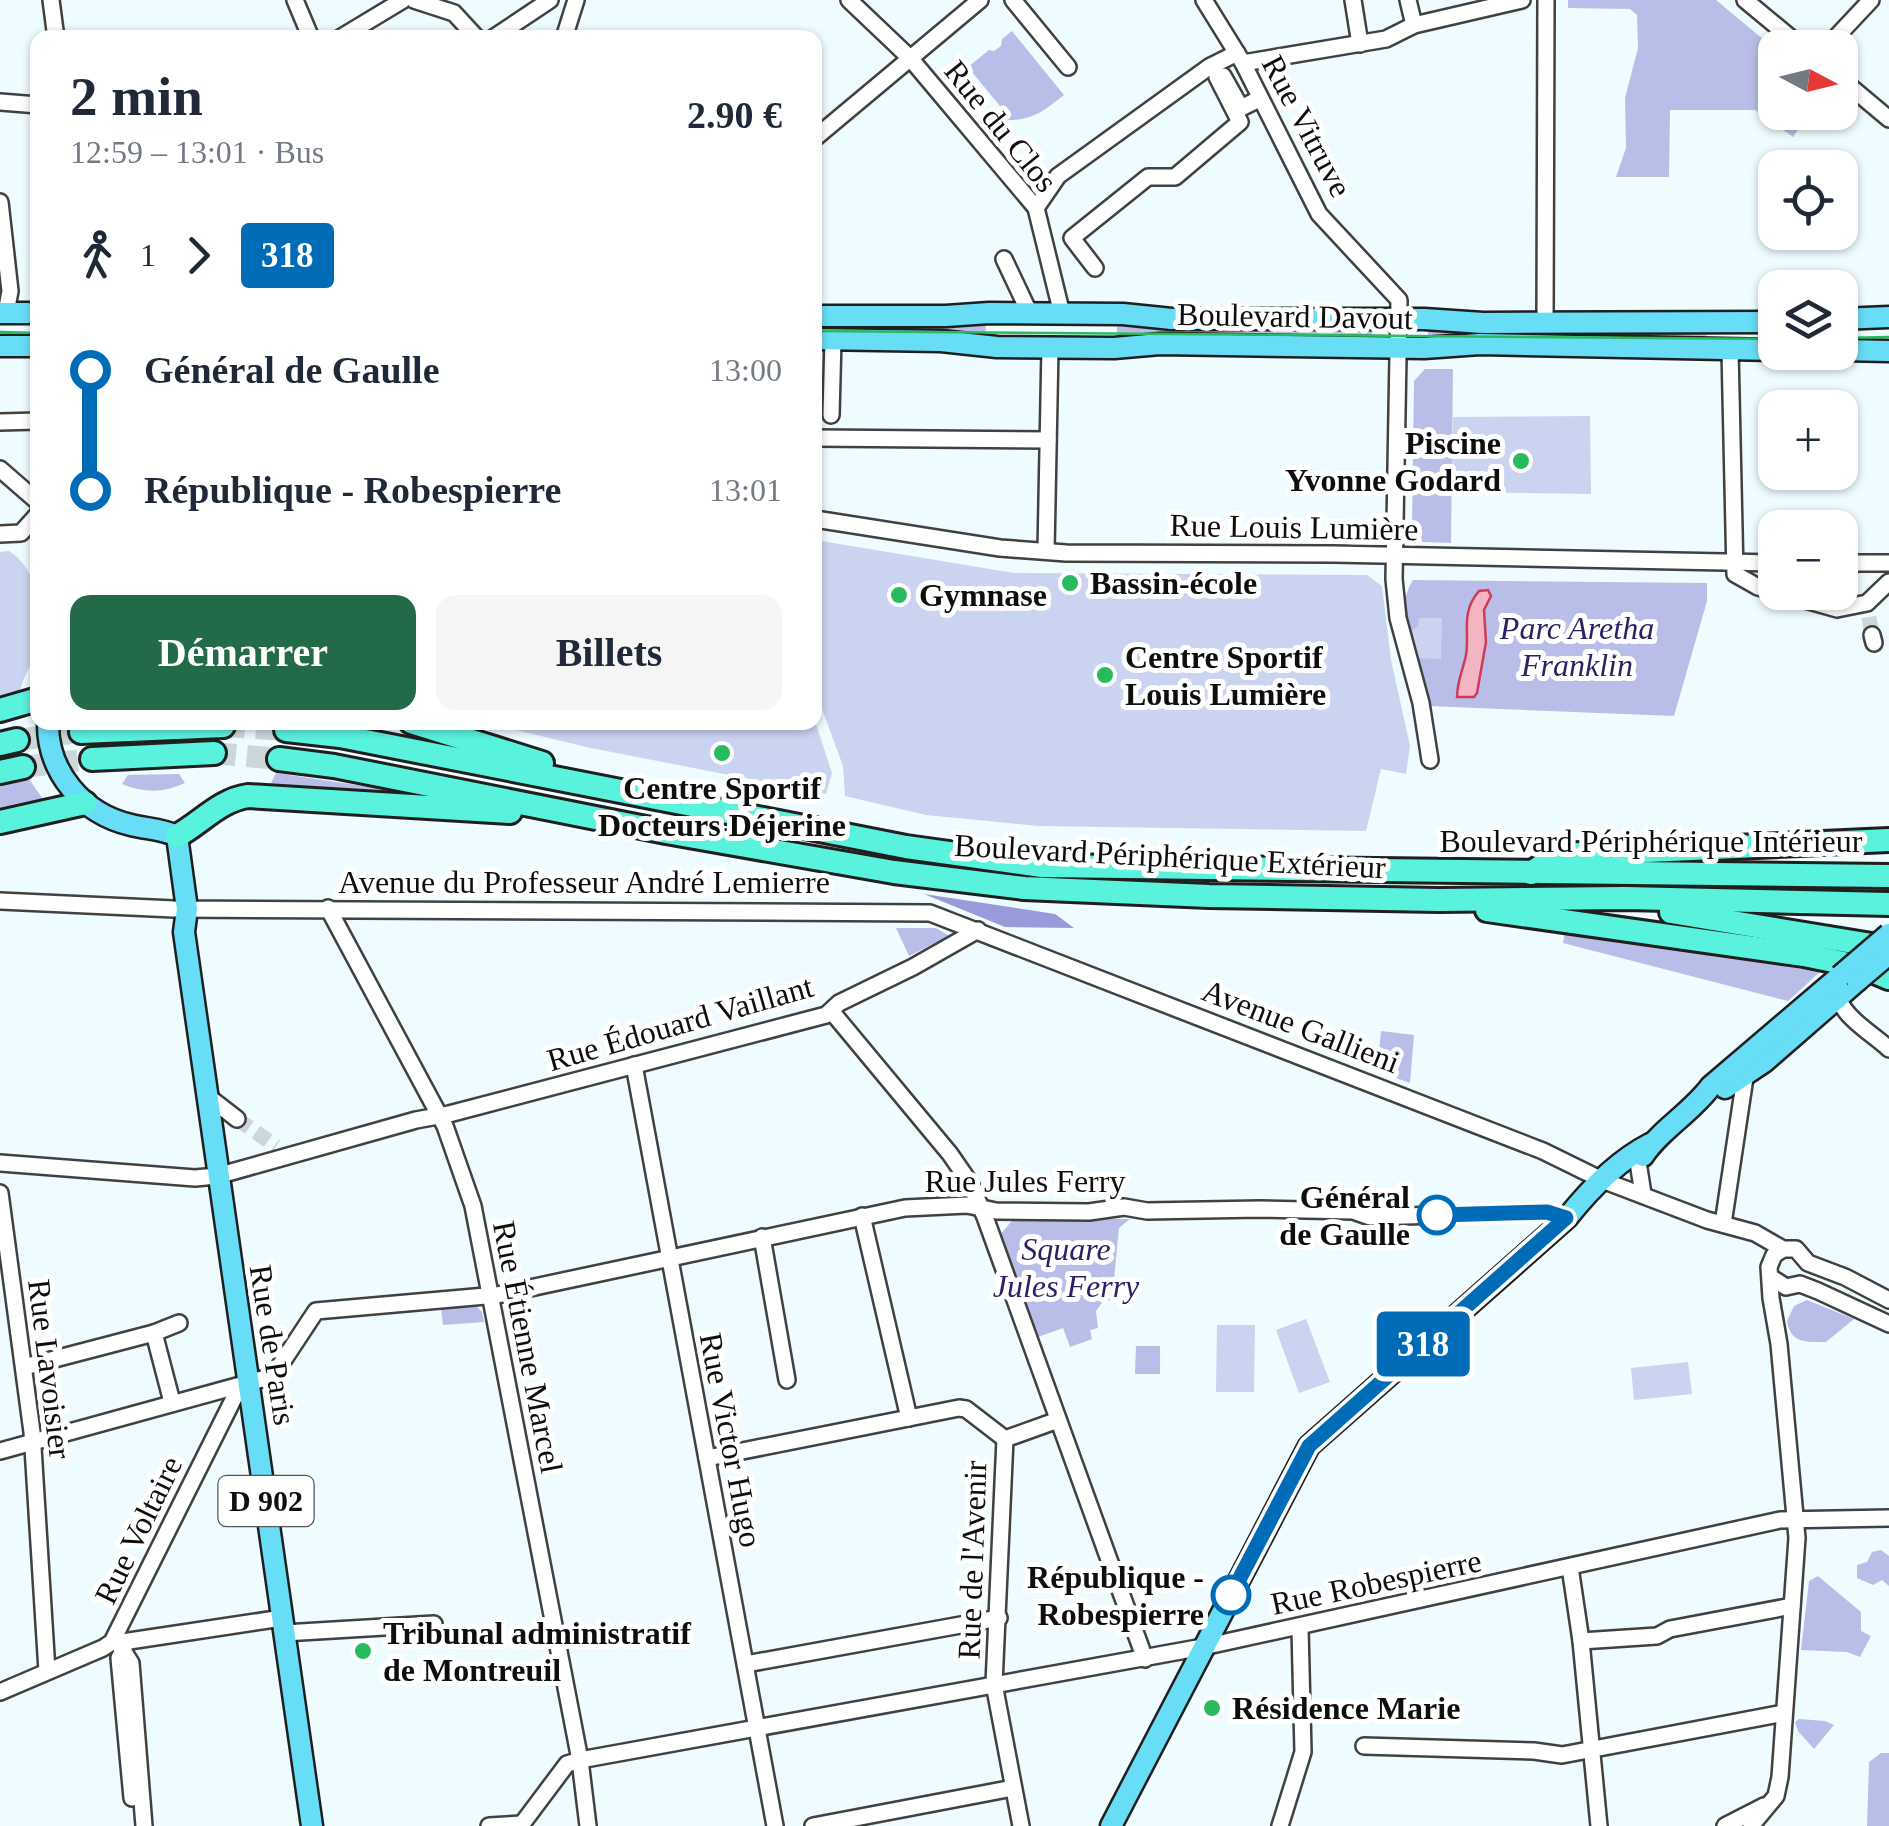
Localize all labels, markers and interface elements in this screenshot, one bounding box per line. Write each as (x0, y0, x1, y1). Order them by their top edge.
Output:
north arrow (1758, 30, 1858, 130)
map controls (1758, 30, 1858, 610)
street label: Rue Vitruve (1255, 49, 1359, 203)
street label: Rue du Clos (937, 53, 1065, 199)
text: 2 min (70, 66, 203, 127)
text: 2.90 € (687, 94, 782, 136)
text: 12:59 – 13:01 · Bus (70, 134, 324, 170)
button: locate (1758, 150, 1858, 250)
icon: walk (70, 228, 125, 283)
icon: forward (171, 228, 226, 283)
text: 318 (261, 236, 314, 275)
text: 1 (140, 237, 156, 273)
button: layers (1758, 270, 1858, 370)
street label: Boulevard Davout (1177, 296, 1413, 336)
text: Général de Gaulle (144, 349, 440, 391)
text: 13:00 (709, 352, 782, 388)
button: + (1758, 390, 1858, 490)
place label: Piscine Yvonne Godard (1285, 425, 1501, 498)
marker: Piscine Yvonne Godard (1510, 450, 1532, 472)
text: République - Robespierre (144, 469, 561, 511)
text: 13:01 (709, 472, 782, 508)
street label: Rue Louis Lumière (1169, 507, 1419, 547)
button: − (1758, 510, 1858, 610)
place label: Bassin-école (1090, 565, 1257, 601)
marker: Bassin-école (1059, 572, 1081, 594)
place label: Gymnase (919, 577, 1047, 613)
marker: Gymnase (888, 584, 910, 606)
button: Démarrer (70, 595, 416, 710)
button: Billets (436, 595, 782, 710)
park label: Parc Aretha Franklin (1499, 610, 1654, 683)
place label: Centre Sportif Louis Lumière (1125, 639, 1326, 712)
marker: Centre Sportif Louis Lumière (1094, 664, 1116, 686)
marker: Centre Sportif Docteurs Déjerine (711, 742, 733, 764)
place label: Centre Sportif Docteurs Déjerine (598, 770, 846, 843)
street label: Boulevard Périphérique Intérieur (1440, 823, 1863, 859)
street label: Boulevard Périphérique Extérieur (953, 827, 1387, 885)
street label: Avenue du Professeur André Lemierre (338, 864, 830, 900)
street label: Rue Édouard Vaillant (543, 968, 817, 1078)
street label: Avenue Gallieni (1197, 972, 1405, 1080)
street label: Rue Jules Ferry (925, 1163, 1125, 1199)
place label: Général de Gaulle (1279, 1179, 1410, 1252)
marker: Général de Gaulle (1418, 1196, 1456, 1234)
street label: Rue Étienne Marcel (486, 1218, 570, 1476)
park label: Square Jules Ferry (993, 1231, 1140, 1304)
street label: Rue de Paris (243, 1262, 303, 1428)
street label: Rue Lavoisier (21, 1277, 79, 1461)
line badge: 318 (1366, 1312, 1480, 1376)
text: 318 (1397, 1325, 1449, 1364)
street label: Rue Victor Hugo (693, 1330, 769, 1550)
street label: Rue Voltaire (87, 1450, 189, 1610)
street label: Rue de l'Avenir (951, 1460, 993, 1660)
road number: D 902 (218, 1476, 314, 1526)
street label: Rue Robespierre (1268, 1542, 1484, 1622)
place label: République - Robespierre (1027, 1559, 1204, 1632)
marker: République - Robespierre (1212, 1576, 1250, 1614)
place label: Tribunal administratif de Montreuil (383, 1615, 691, 1688)
marker: Tribunal administratif de Montreuil (352, 1640, 374, 1662)
place label: Résidence Marie (1232, 1690, 1460, 1726)
marker: Résidence Marie (1201, 1697, 1223, 1719)

